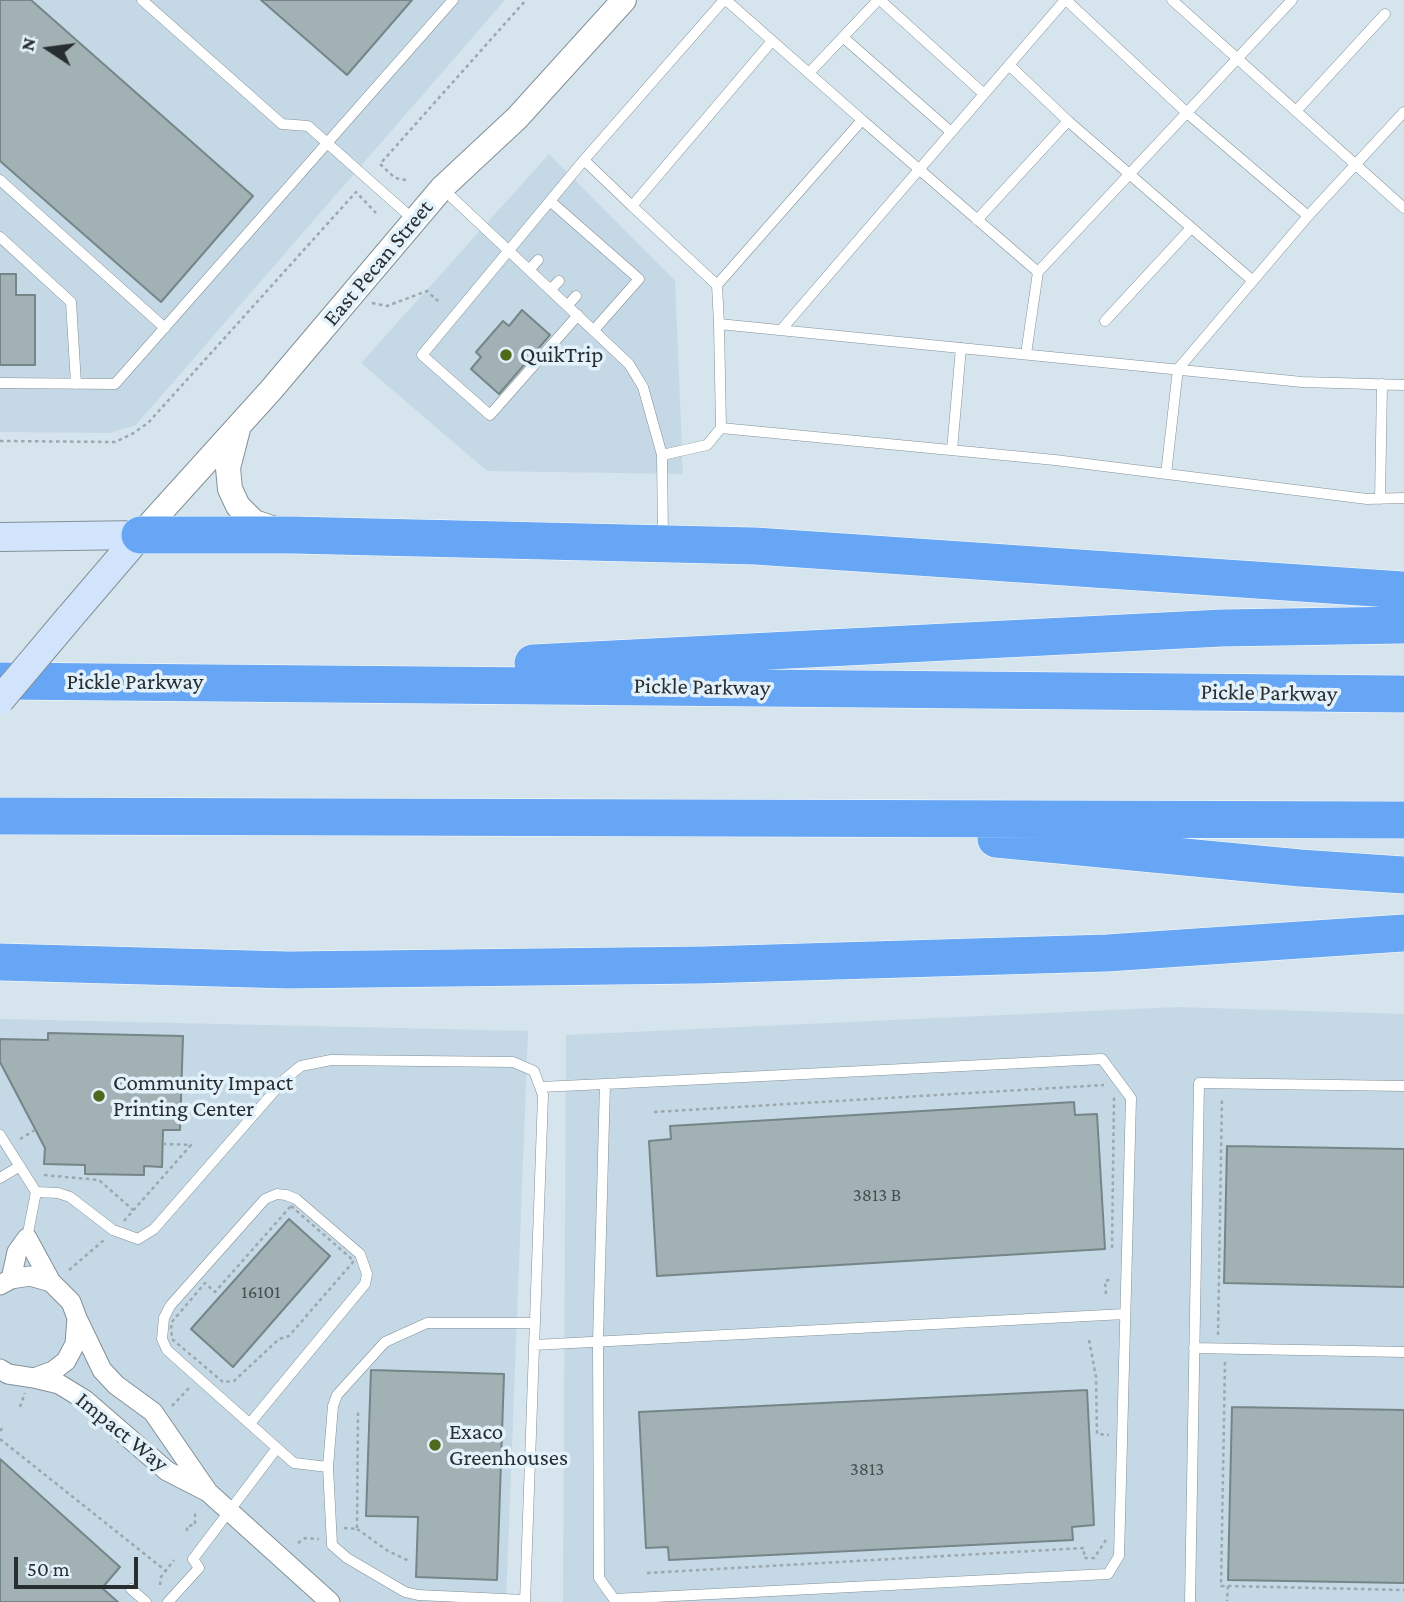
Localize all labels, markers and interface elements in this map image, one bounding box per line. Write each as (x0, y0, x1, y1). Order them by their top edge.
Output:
north arrow (14, 14, 84, 84)
text: N (16, 35, 40, 53)
street label: East Pecan Street (317, 194, 439, 332)
place label: QuikTrip (520, 341, 603, 369)
marker: QuikTrip (498, 347, 514, 363)
street label: Pickle Parkway (67, 668, 203, 696)
street label: Pickle Parkway (633, 672, 771, 702)
street label: Pickle Parkway (1200, 678, 1338, 708)
place label: Community Impact Printing Center (113, 1069, 293, 1123)
marker: Community Impact Printing Center (91, 1088, 107, 1104)
house number: 3813 B (853, 1184, 901, 1206)
house number: 16101 (241, 1281, 281, 1303)
street label: Impact Way (70, 1386, 174, 1478)
place label: Exaco Greenhouses (449, 1418, 568, 1472)
marker: Exaco Greenhouses (427, 1437, 443, 1453)
house number: 3813 (850, 1458, 884, 1480)
scale bar (18, 1542, 142, 1586)
text: 50 m (27, 1557, 70, 1581)

